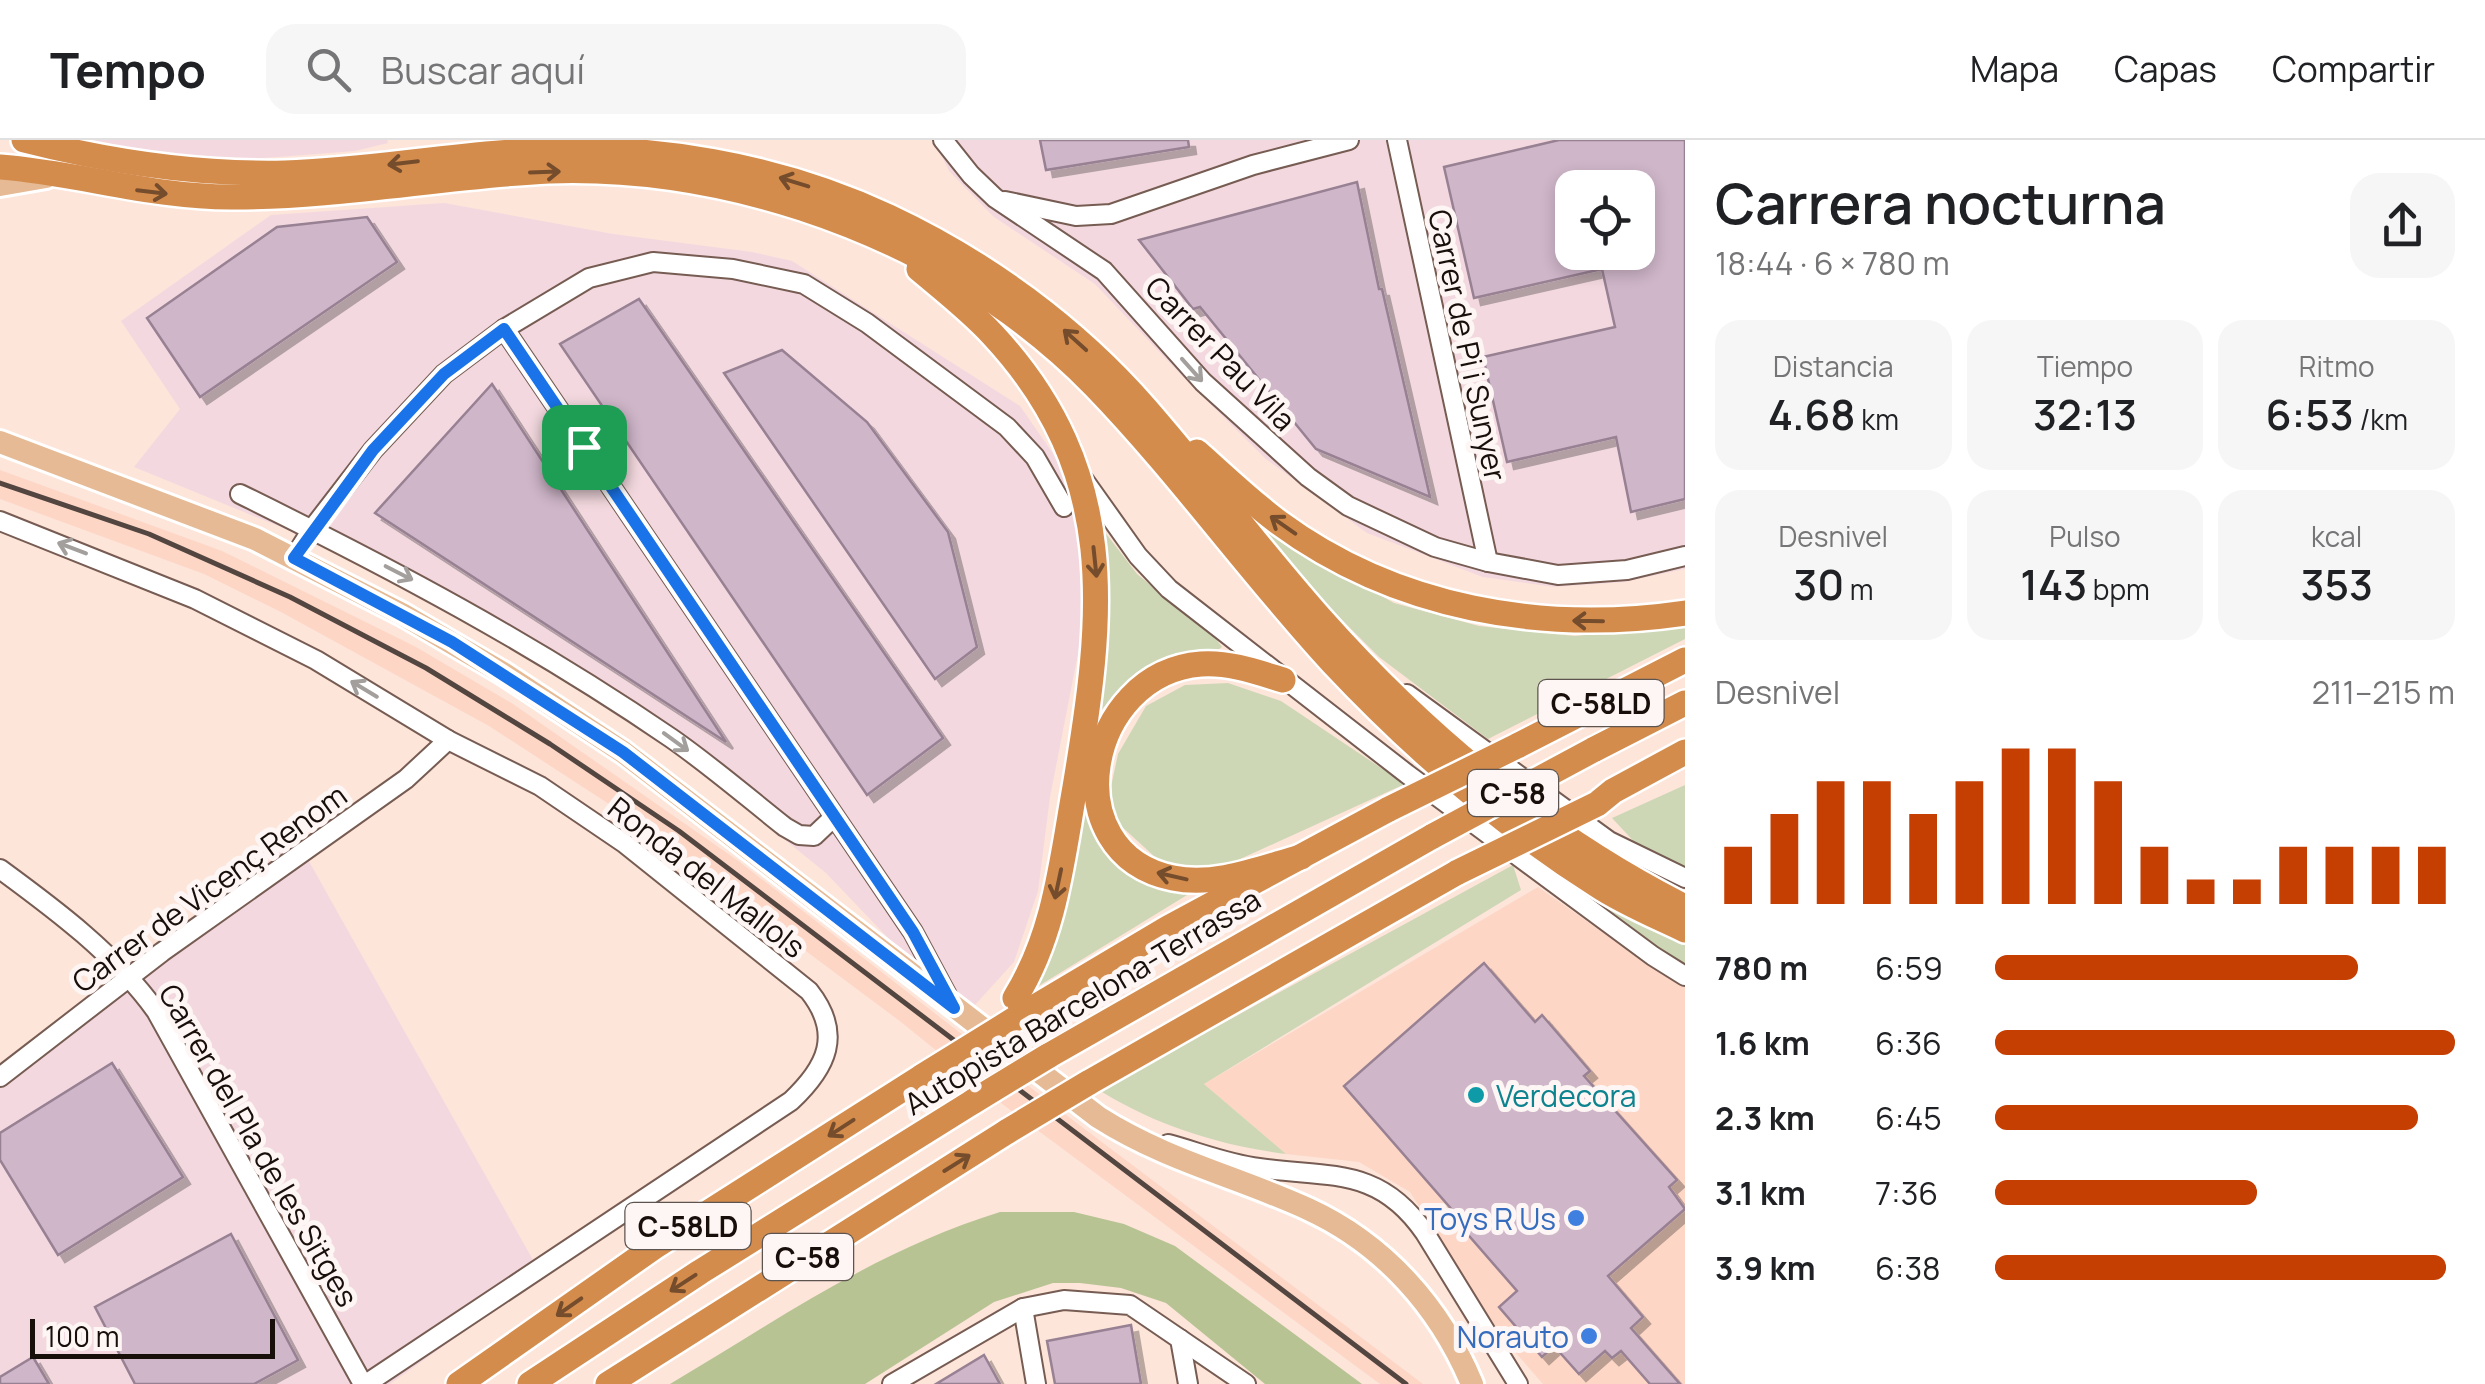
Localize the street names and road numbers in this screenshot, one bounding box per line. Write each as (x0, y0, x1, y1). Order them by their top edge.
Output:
street label: Carrer de Pi i Sunyer (1419, 206, 1517, 485)
street label: Carrer Pau Vila (1137, 267, 1305, 439)
road number: C-58LD (1538, 680, 1664, 726)
road number: C-58 (1468, 770, 1558, 816)
street label: Carrer de Vicenç Renom (63, 774, 355, 1002)
street label: Ronda del Mallols (600, 787, 814, 967)
street label: Autopista Barcelona-Terrassa (896, 878, 1268, 1124)
street label: Carrer del Pla de les Sitges (150, 976, 368, 1314)
road number: C-58LD (626, 1203, 750, 1249)
road number: C-58 (763, 1234, 853, 1280)

